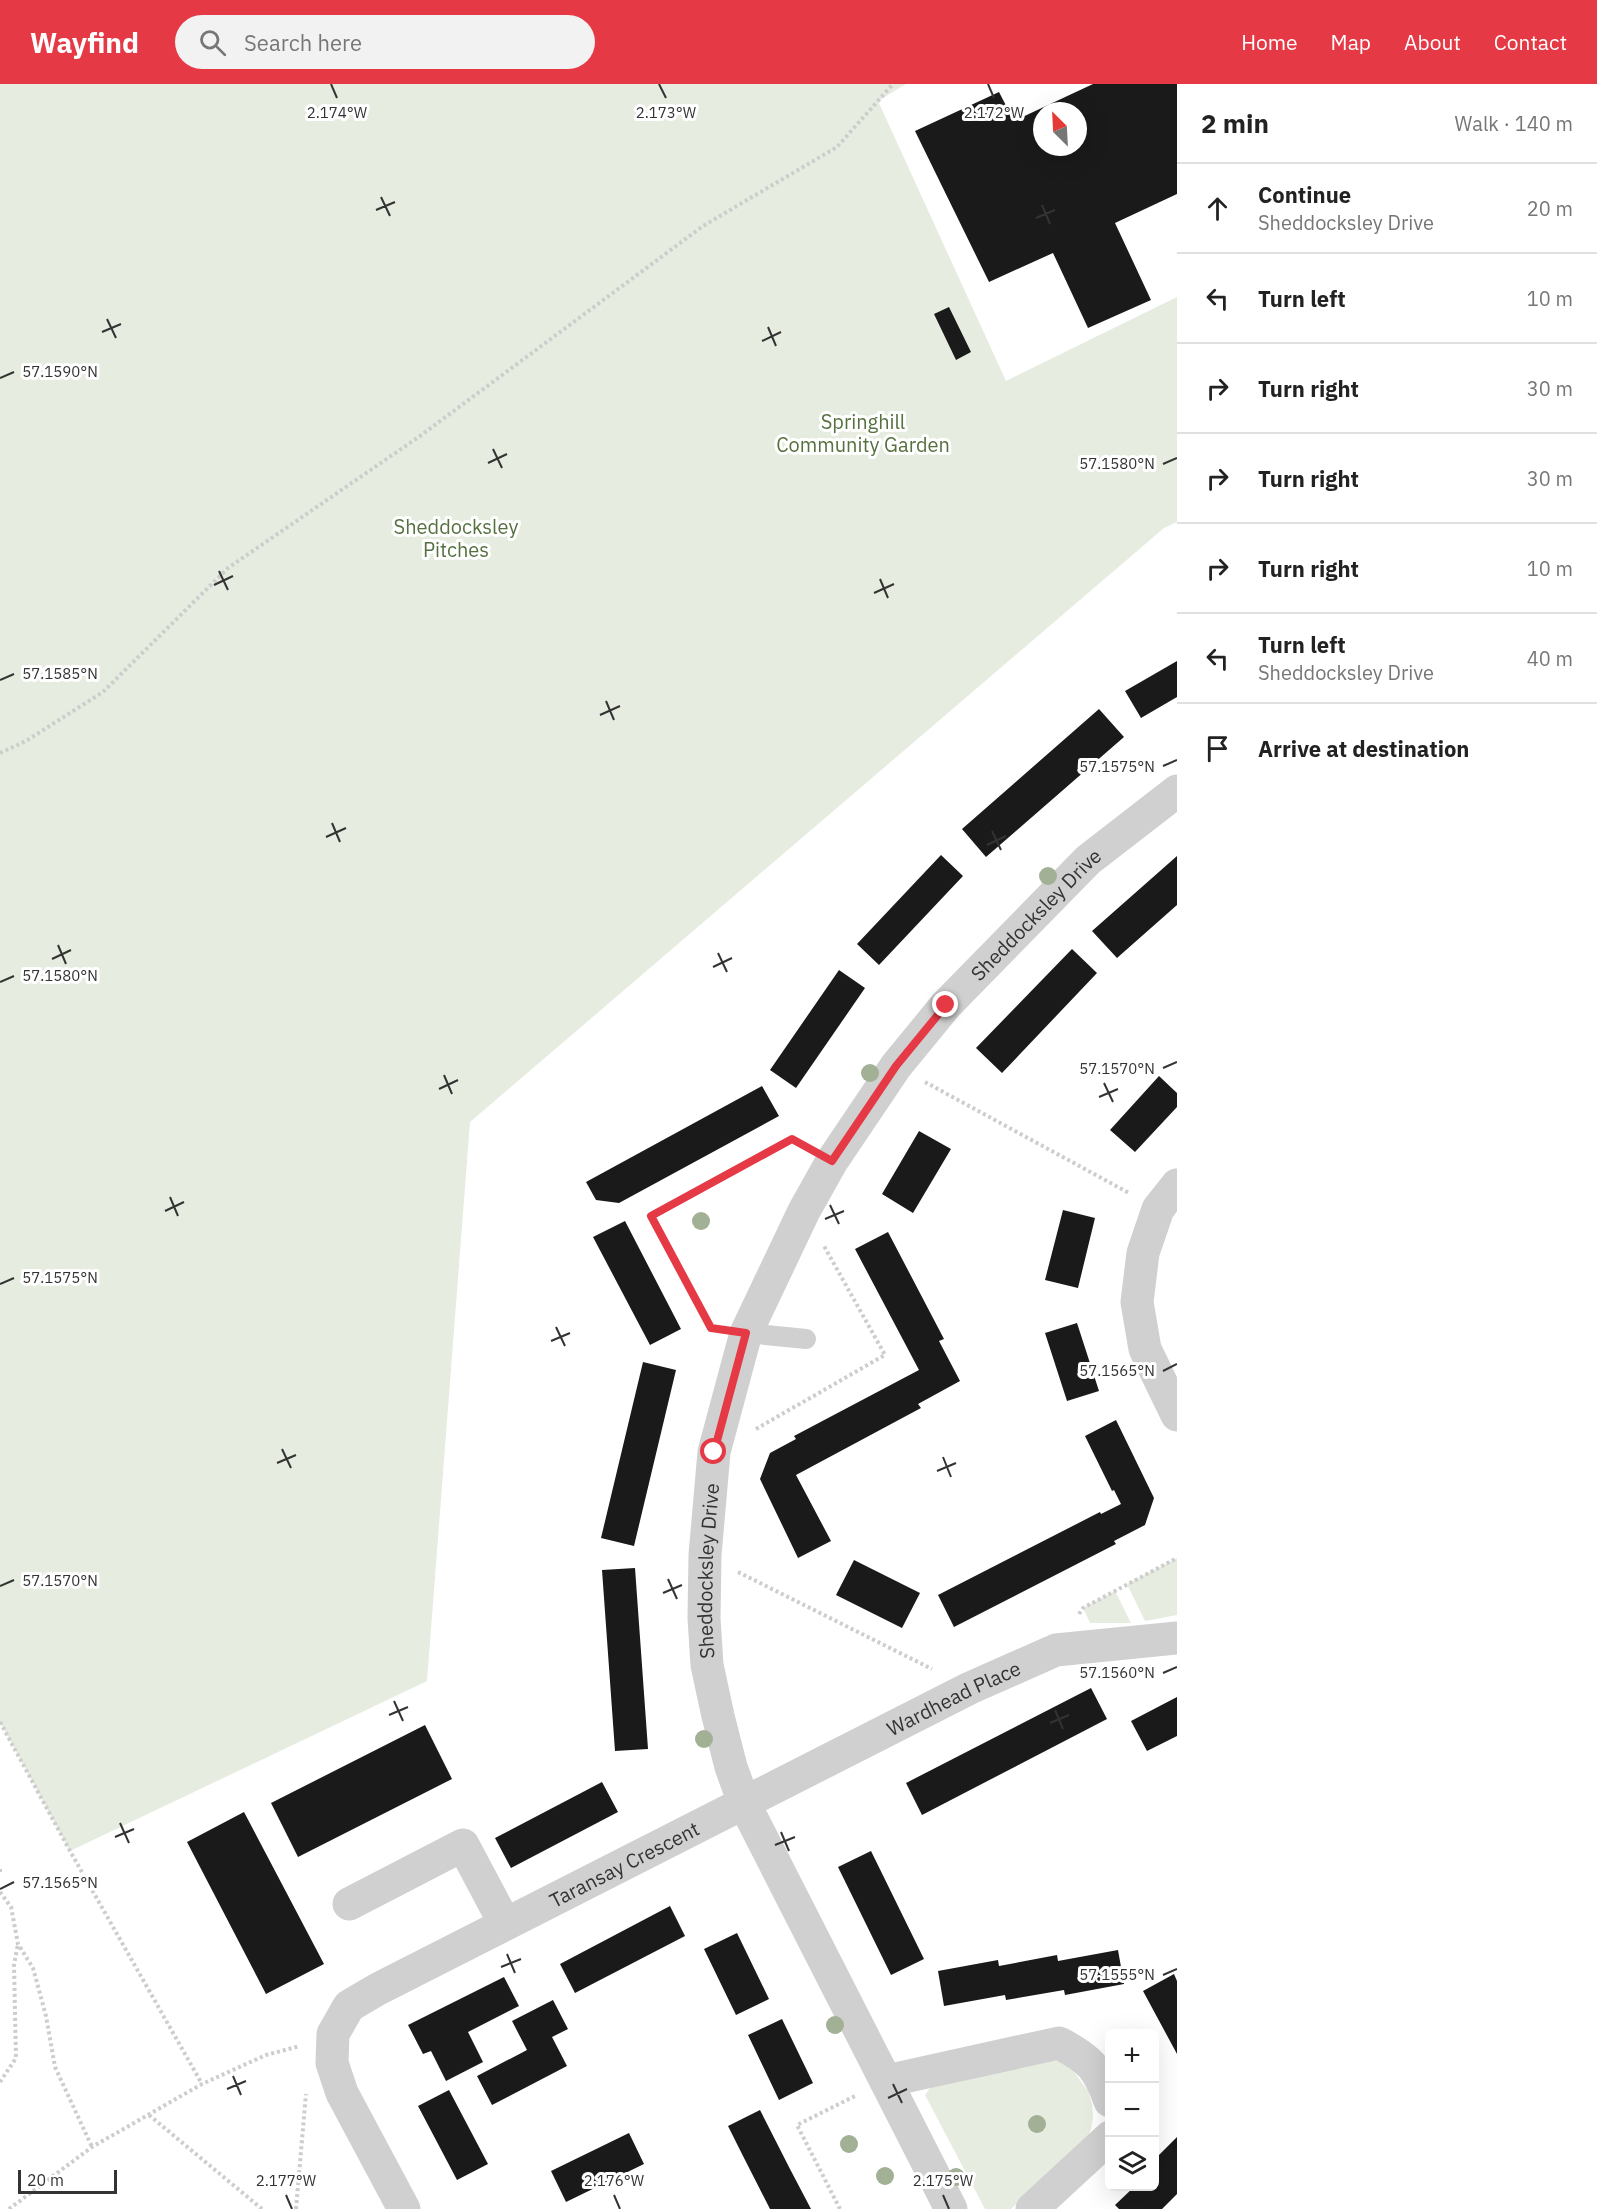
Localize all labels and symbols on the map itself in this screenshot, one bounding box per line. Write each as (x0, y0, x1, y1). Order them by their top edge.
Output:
north arrow (1033, 102, 1087, 156)
text: 2.174°W (307, 103, 368, 122)
text: 2.173°W (636, 103, 697, 122)
text: 2.172°W (964, 103, 1025, 122)
text: 57.1590°N (22, 362, 98, 381)
park label: Springhill Community Garden (776, 408, 950, 458)
text: 57.1580°N (1079, 454, 1155, 473)
park label: Sheddocksley Pitches (394, 513, 518, 563)
text: 57.1585°N (22, 664, 98, 683)
text: 57.1575°N (1079, 757, 1155, 776)
street label: Sheddocksley Drive (964, 842, 1106, 986)
text: 57.1580°N (22, 966, 98, 985)
route end (932, 991, 958, 1017)
text: 57.1570°N (1079, 1059, 1155, 1078)
text: 57.1575°N (22, 1268, 98, 1287)
text: 57.1565°N (1079, 1361, 1155, 1380)
route start (700, 1438, 726, 1464)
street label: Sheddocksley Drive (690, 1482, 725, 1660)
text: 57.1570°N (22, 1571, 98, 1590)
street label: Wardhead Place (882, 1654, 1025, 1742)
text: 57.1560°N (1079, 1663, 1155, 1682)
street label: Taransay Crescent (544, 1815, 704, 1913)
text: 57.1565°N (22, 1873, 98, 1892)
text: 57.1555°N (1079, 1965, 1155, 1984)
scale bar (18, 2167, 117, 2194)
text: 2.177°W (256, 2171, 317, 2190)
text: 2.176°W (584, 2171, 645, 2190)
text: 2.175°W (913, 2171, 974, 2190)

